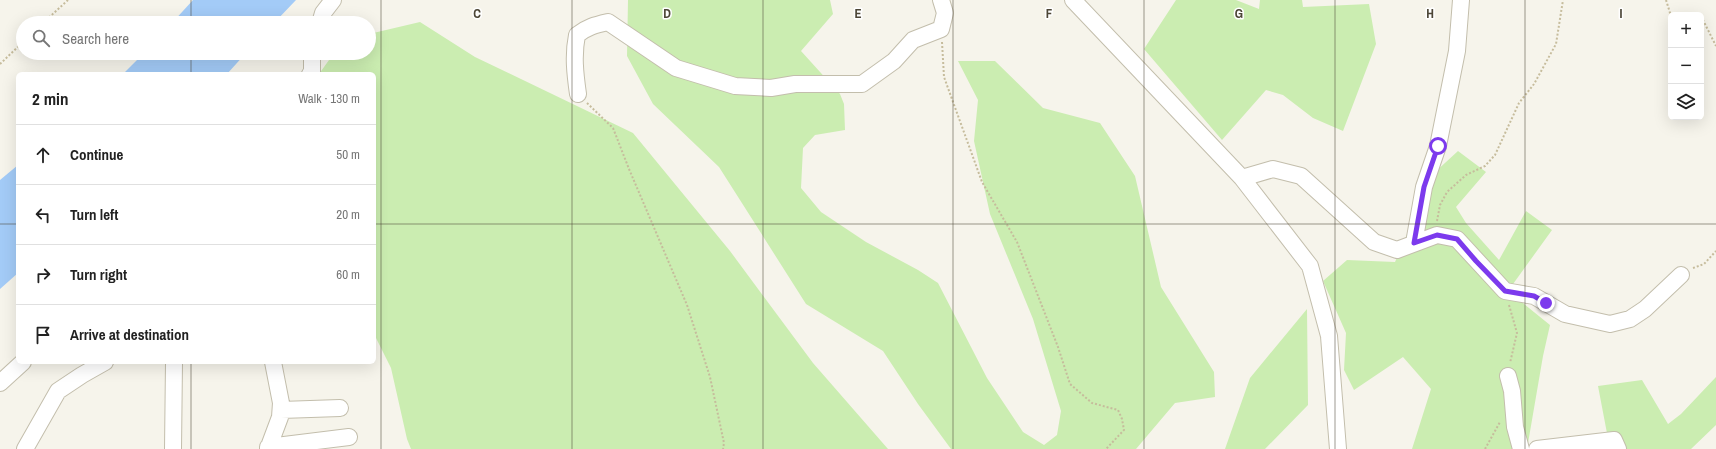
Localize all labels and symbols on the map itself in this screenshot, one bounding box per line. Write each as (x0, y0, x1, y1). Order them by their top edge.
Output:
text: C (473, 5, 481, 22)
text: D (663, 5, 671, 22)
text: E (854, 5, 862, 22)
text: F (1046, 5, 1053, 22)
text: G (1235, 5, 1243, 22)
text: H (1426, 5, 1434, 22)
text: I (1620, 5, 1623, 22)
route start (1429, 137, 1447, 155)
route end (1537, 294, 1555, 312)

